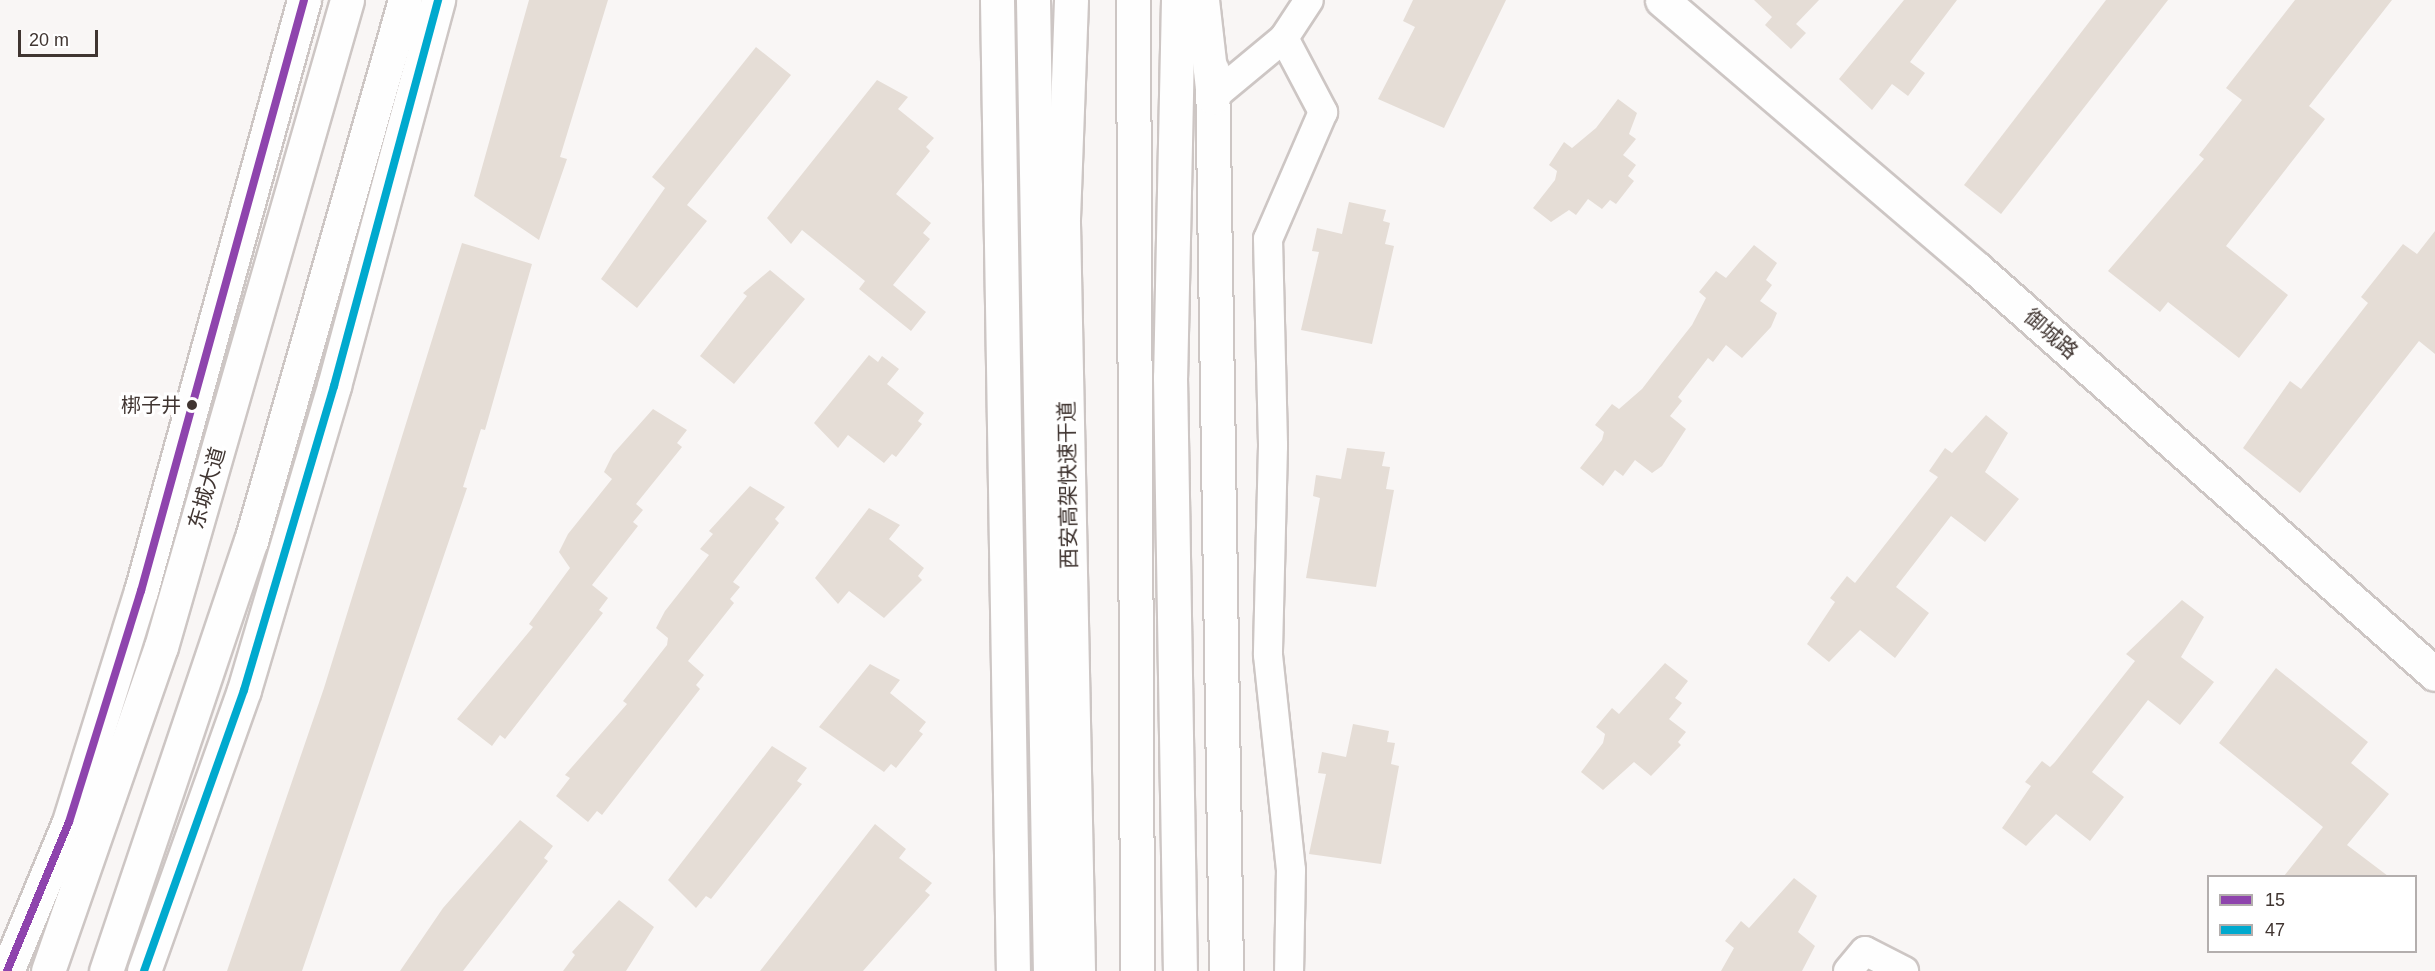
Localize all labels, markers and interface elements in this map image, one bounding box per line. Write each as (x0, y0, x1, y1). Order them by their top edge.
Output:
scale bar (21, 18, 100, 56)
text: 20 m (29, 30, 69, 50)
street label: 御城路 (2019, 304, 2083, 364)
place label: 梆子井 (121, 393, 181, 417)
marker: 梆子井 (186, 399, 198, 411)
street label: 西安高架快速干道 (1054, 401, 1082, 569)
street label: 东城大道 (183, 444, 231, 532)
legend (2207, 875, 2417, 953)
text: 15 (2265, 890, 2285, 910)
text: 47 (2265, 920, 2285, 940)

